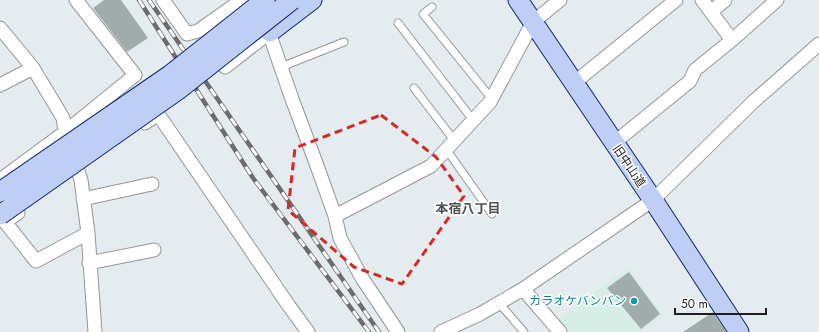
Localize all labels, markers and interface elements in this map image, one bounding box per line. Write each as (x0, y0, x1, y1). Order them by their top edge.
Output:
street label: 旧中山道 (608, 141, 650, 191)
district label: 本宿八丁目 (435, 199, 501, 218)
scale bar (675, 290, 766, 316)
place label: カラオケバンバン (529, 292, 626, 310)
text: 50 m (681, 295, 708, 313)
marker: カラオケバンバン (629, 296, 639, 306)

